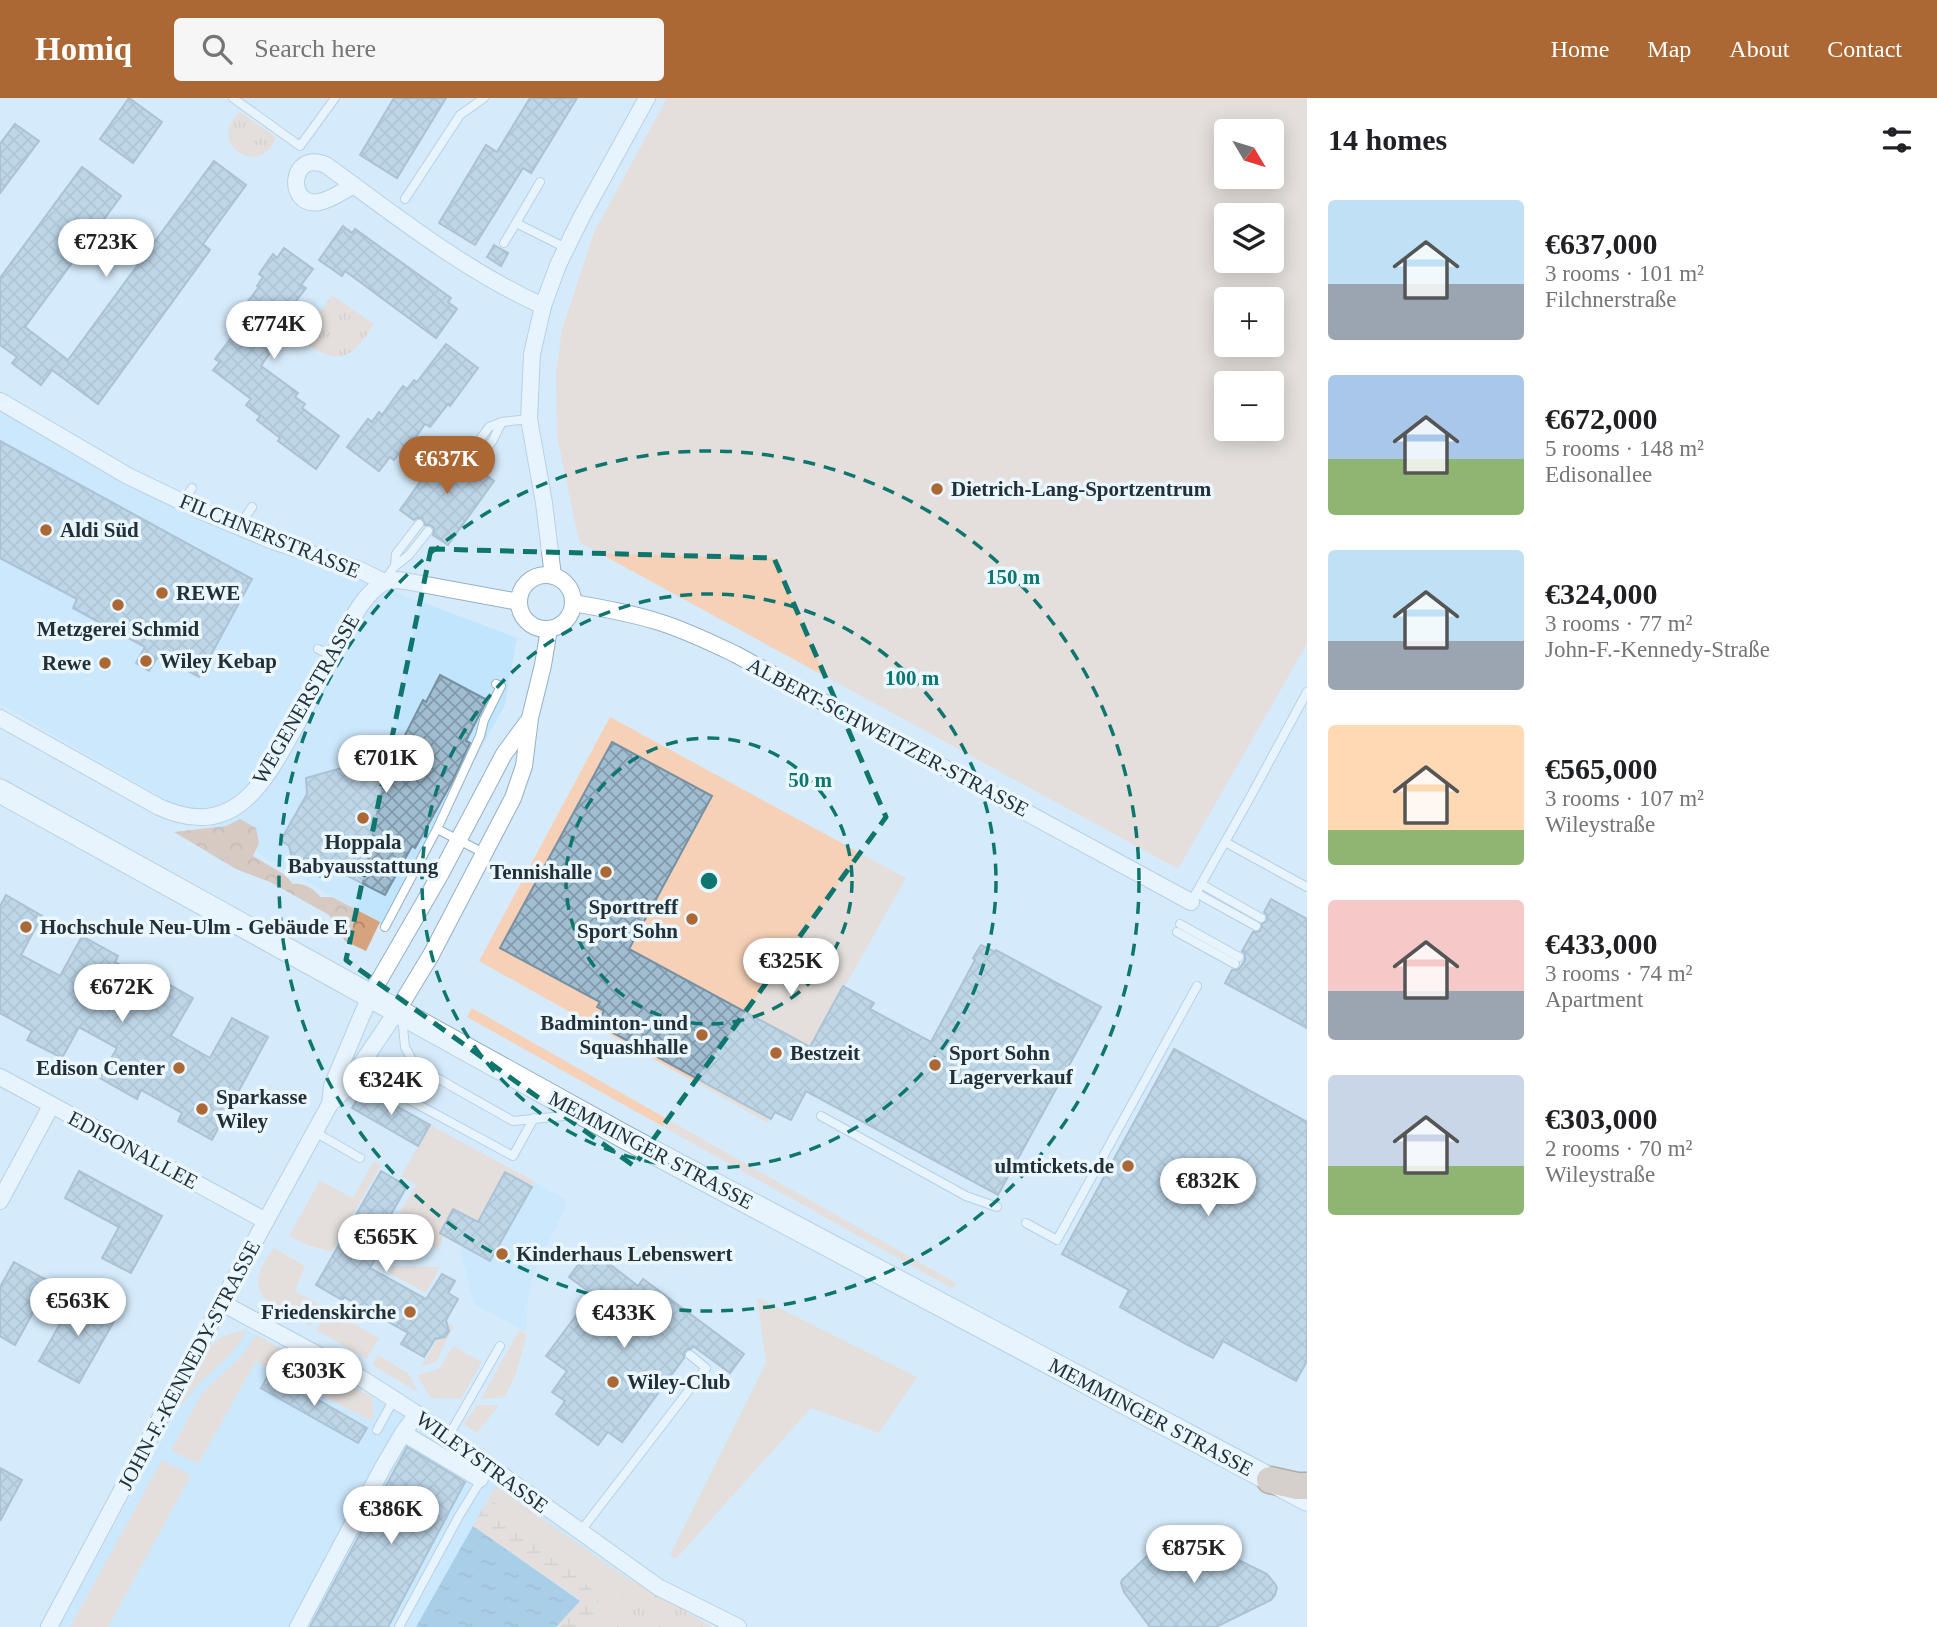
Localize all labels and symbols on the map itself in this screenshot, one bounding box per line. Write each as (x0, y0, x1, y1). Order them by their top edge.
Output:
north arrow (1214, 119, 1284, 189)
pin: €723K (57, 220, 155, 279)
pin: €774K (225, 302, 323, 361)
pin: €637K (398, 436, 496, 496)
place label: Dietrich-Lang-Sportzentrum (951, 477, 1212, 501)
marker: Dietrich-Lang-Sportzentrum (929, 481, 945, 497)
street label: FILCHNERSTRASSE (176, 489, 364, 583)
place label: Aldi Süd (60, 518, 139, 542)
marker: Aldi Süd (38, 522, 54, 538)
text: 150 m (986, 565, 1041, 589)
place label: REWE (176, 581, 240, 605)
marker: REWE (154, 585, 170, 601)
marker: Metzgerei Schmid (110, 597, 126, 613)
street label: WEGENERSTRASSE (247, 610, 365, 788)
place label: Metzgerei Schmid (37, 617, 199, 641)
place label: Wiley Kebap (160, 649, 277, 673)
place label: Rewe (42, 651, 91, 675)
street label: ALBERT-SCHWEITZER-STRASSE (743, 652, 1033, 822)
marker: Wiley Kebap (138, 653, 154, 669)
marker: Rewe (97, 655, 113, 671)
text: 100 m (885, 666, 940, 690)
pin: €701K (337, 736, 435, 795)
text: 50 m (788, 768, 832, 792)
marker: Hoppala Babyausstattung (355, 810, 371, 826)
place label: Hoppala Babyausstattung (288, 830, 439, 878)
place label: Tennishalle (490, 860, 592, 884)
marker: Tennishalle (598, 864, 614, 880)
centre of rings (697, 869, 721, 893)
place label: Sporttreff Sport Sohn (577, 895, 679, 943)
marker: Sporttreff Sport Sohn (684, 911, 700, 927)
place label: Hochschule Neu-Ulm - Gebäude E (40, 915, 348, 939)
marker: Hochschule Neu-Ulm - Gebäude E (18, 919, 34, 935)
pin: €325K (742, 939, 840, 998)
pin: €672K (73, 964, 171, 1024)
place label: Badminton- und Squashhalle (540, 1011, 688, 1059)
marker: Badminton- und Squashhalle (694, 1027, 710, 1043)
place label: Bestzeit (790, 1041, 860, 1065)
place label: Sport Sohn Lagerverkauf (949, 1041, 1074, 1089)
marker: Bestzeit (768, 1045, 784, 1061)
place label: Edison Center (36, 1056, 165, 1080)
marker: Sport Sohn Lagerverkauf (927, 1057, 943, 1073)
pin: €324K (342, 1058, 440, 1117)
marker: Edison Center (171, 1060, 187, 1076)
place label: Sparkasse Wiley (216, 1085, 307, 1133)
street label: MEMMINGER STRASSE (545, 1086, 757, 1214)
marker: Sparkasse Wiley (194, 1101, 210, 1117)
street label: EDISONALLEE (64, 1106, 202, 1194)
place label: ulmtickets.de (994, 1154, 1114, 1178)
marker: ulmtickets.de (1120, 1158, 1136, 1174)
pin: €832K (1159, 1158, 1257, 1218)
pin: €565K (337, 1214, 435, 1274)
street label: JOHN-F.-KENNEDY-STRASSE (113, 1236, 265, 1494)
place label: Kinderhaus Lebenswert (516, 1242, 732, 1266)
marker: Kinderhaus Lebenswert (494, 1246, 510, 1262)
pin: €563K (29, 1278, 127, 1338)
pin: €433K (575, 1290, 673, 1350)
place label: Friedenskirche (261, 1300, 396, 1324)
marker: Friedenskirche (402, 1304, 418, 1320)
pin: €303K (265, 1348, 363, 1408)
street label: MEMMINGER STRASSE (1045, 1353, 1257, 1481)
place label: Wiley-Club (627, 1370, 730, 1394)
marker: Wiley-Club (605, 1374, 621, 1390)
street label: WILEYSTRASSE (411, 1406, 553, 1518)
pin: €386K (342, 1486, 440, 1546)
pin: €875K (1145, 1526, 1243, 1585)

